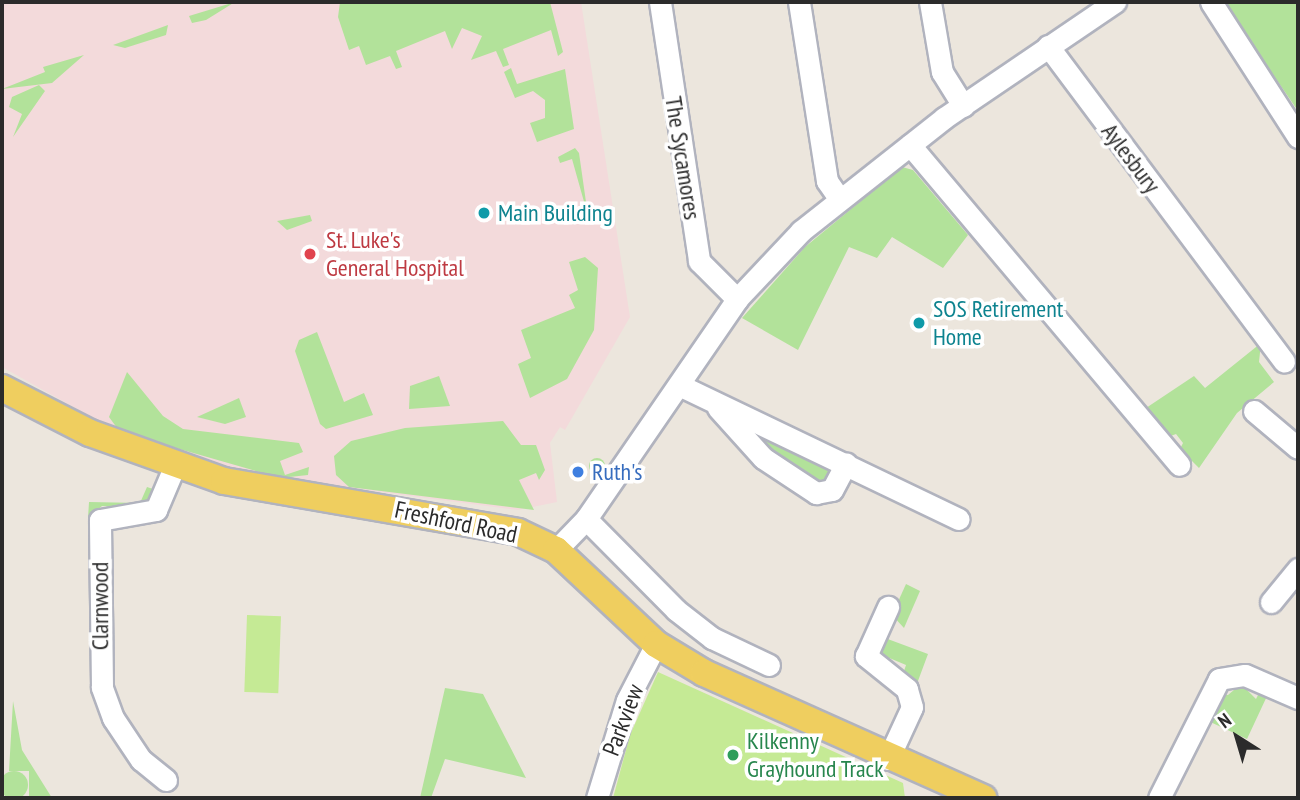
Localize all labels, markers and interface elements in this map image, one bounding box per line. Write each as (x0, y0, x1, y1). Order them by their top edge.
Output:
street label: The Sycamores (659, 94, 707, 222)
street label: Aylesbury (1096, 118, 1166, 198)
place label: Main Building (498, 199, 613, 227)
marker: Main Building (476, 205, 492, 221)
place label: St. Luke's General Hospital (326, 226, 464, 282)
marker: St. Luke's General Hospital (300, 244, 320, 264)
place label: SOS Retirement Home (933, 295, 1063, 351)
marker: SOS Retirement Home (911, 315, 927, 331)
place label: Ruth's (592, 458, 642, 486)
marker: Ruth's (570, 464, 586, 480)
street label: Freshford Road (392, 495, 520, 549)
street label: Clarnwood (86, 562, 114, 650)
street label: Parkview (596, 680, 650, 760)
north arrow (1202, 702, 1272, 772)
text: N (1213, 708, 1236, 733)
place label: Kilkenny Grayhound Track (747, 727, 884, 783)
marker: Kilkenny Grayhound Track (725, 747, 741, 763)

